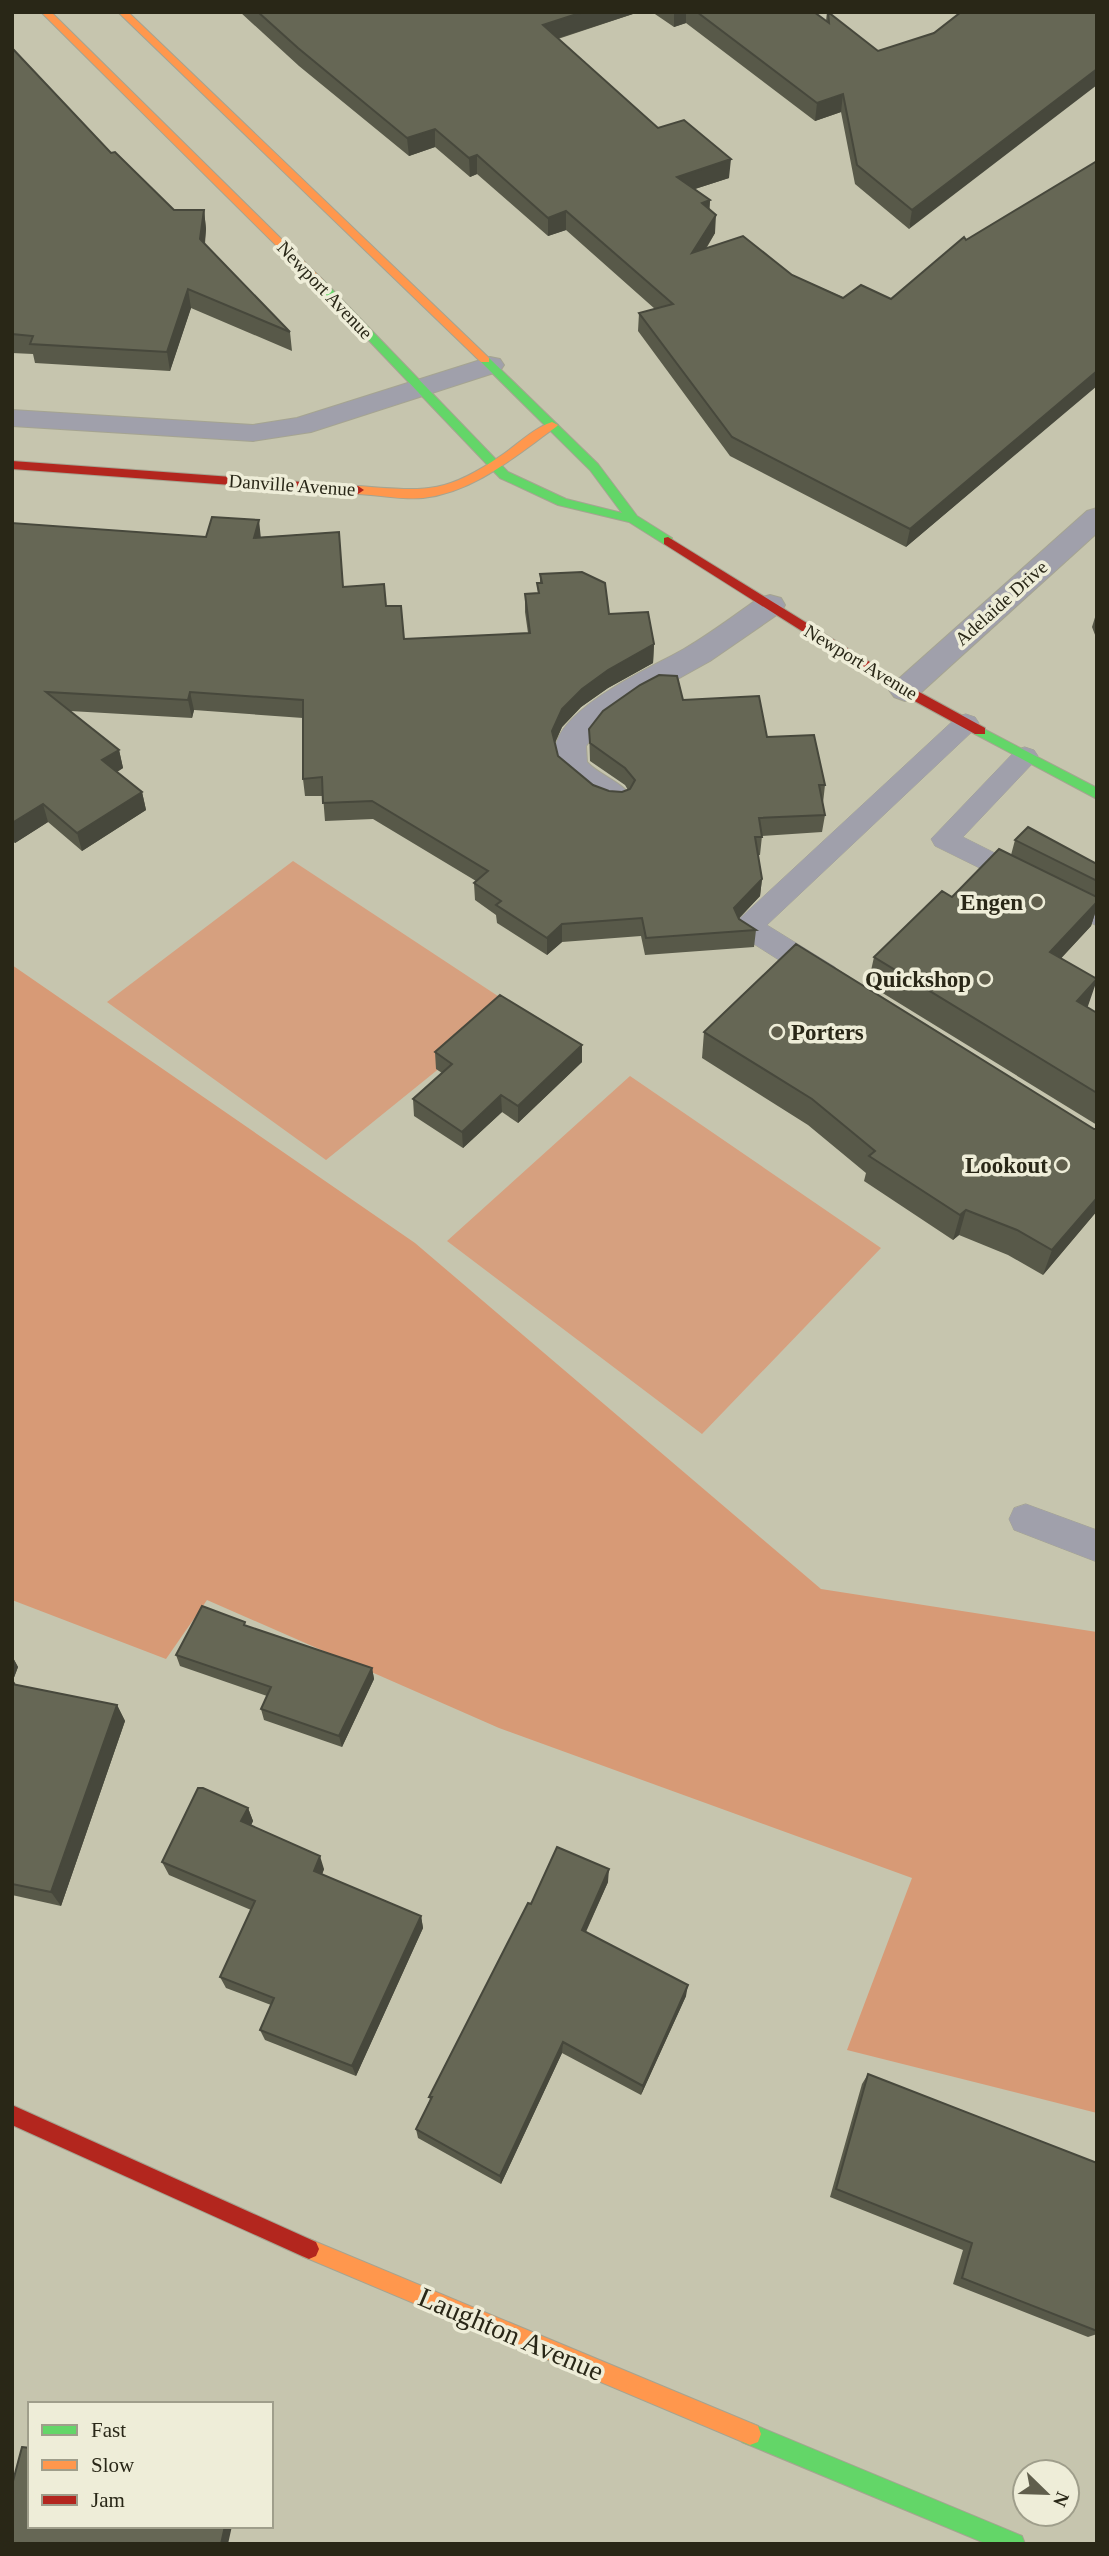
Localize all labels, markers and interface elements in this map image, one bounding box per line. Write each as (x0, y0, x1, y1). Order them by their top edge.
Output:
street label: Newport Avenue (273, 237, 377, 343)
street label: Danville Avenue (228, 470, 356, 500)
street label: Adelaide Drive (951, 556, 1051, 650)
street label: Newport Avenue (801, 620, 921, 704)
place label: Engen (960, 890, 1023, 915)
marker: Engen (1029, 894, 1045, 910)
place label: Quickshop (865, 967, 971, 992)
marker: Quickshop (977, 971, 993, 987)
place label: Porters (791, 1020, 864, 1045)
marker: Porters (769, 1024, 785, 1040)
place label: Lookout (965, 1153, 1048, 1178)
marker: Lookout (1054, 1157, 1070, 1173)
street label: Laughton Avenue (414, 2281, 608, 2387)
legend (28, 2402, 273, 2528)
text: Fast (91, 2418, 126, 2442)
text: Slow (91, 2453, 135, 2477)
north arrow (1011, 2458, 1081, 2528)
text: Jam (91, 2488, 125, 2512)
text: N (1049, 2489, 1074, 2510)

